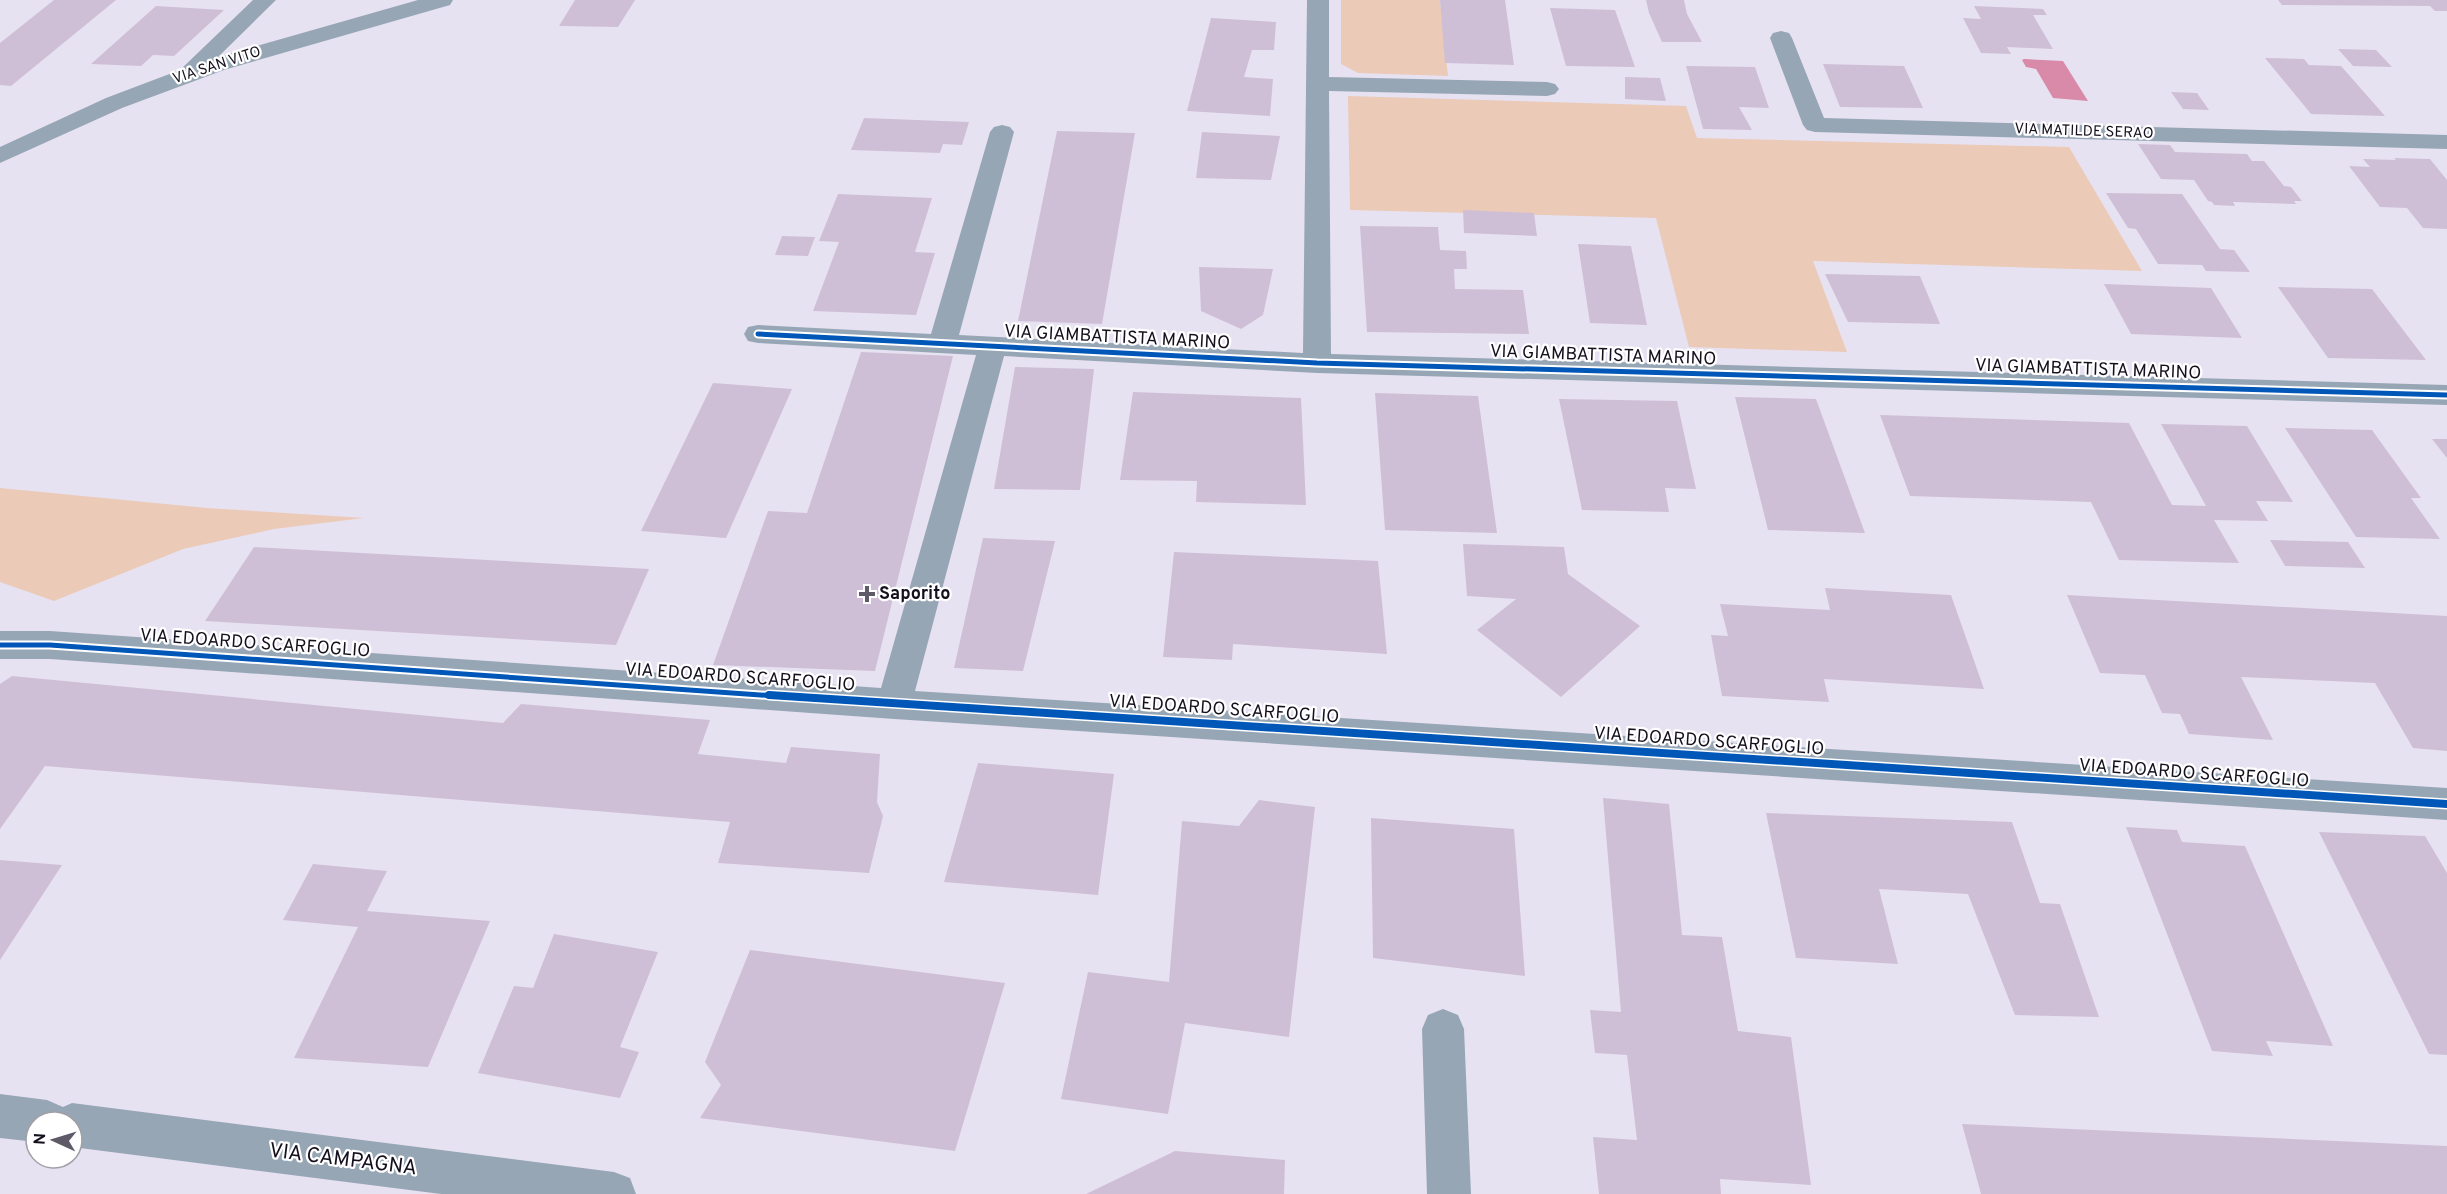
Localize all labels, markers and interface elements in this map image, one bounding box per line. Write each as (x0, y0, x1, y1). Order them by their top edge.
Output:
street label: VIA SAN VITO (170, 43, 264, 89)
street label: VIA MATILDE SERAO (2014, 120, 2154, 144)
street label: VIA GIAMBATTISTA MARINO (1003, 321, 1231, 355)
street label: VIA GIAMBATTISTA MARINO (1489, 341, 1717, 371)
street label: VIA GIAMBATTISTA MARINO (1974, 355, 2202, 385)
place label: Saporito (879, 583, 950, 606)
marker: Saporito (860, 587, 874, 601)
street label: VIA EDOARDO SCARFOGLIO (139, 624, 371, 664)
street label: VIA EDOARDO SCARFOGLIO (624, 658, 856, 698)
street label: VIA EDOARDO SCARFOGLIO (1108, 690, 1340, 730)
street label: VIA EDOARDO SCARFOGLIO (1593, 722, 1825, 762)
street label: VIA EDOARDO SCARFOGLIO (2078, 754, 2310, 794)
north arrow (24, 1110, 84, 1170)
text: N (31, 1133, 51, 1146)
street label: VIA CAMPAGNA (267, 1138, 419, 1182)

